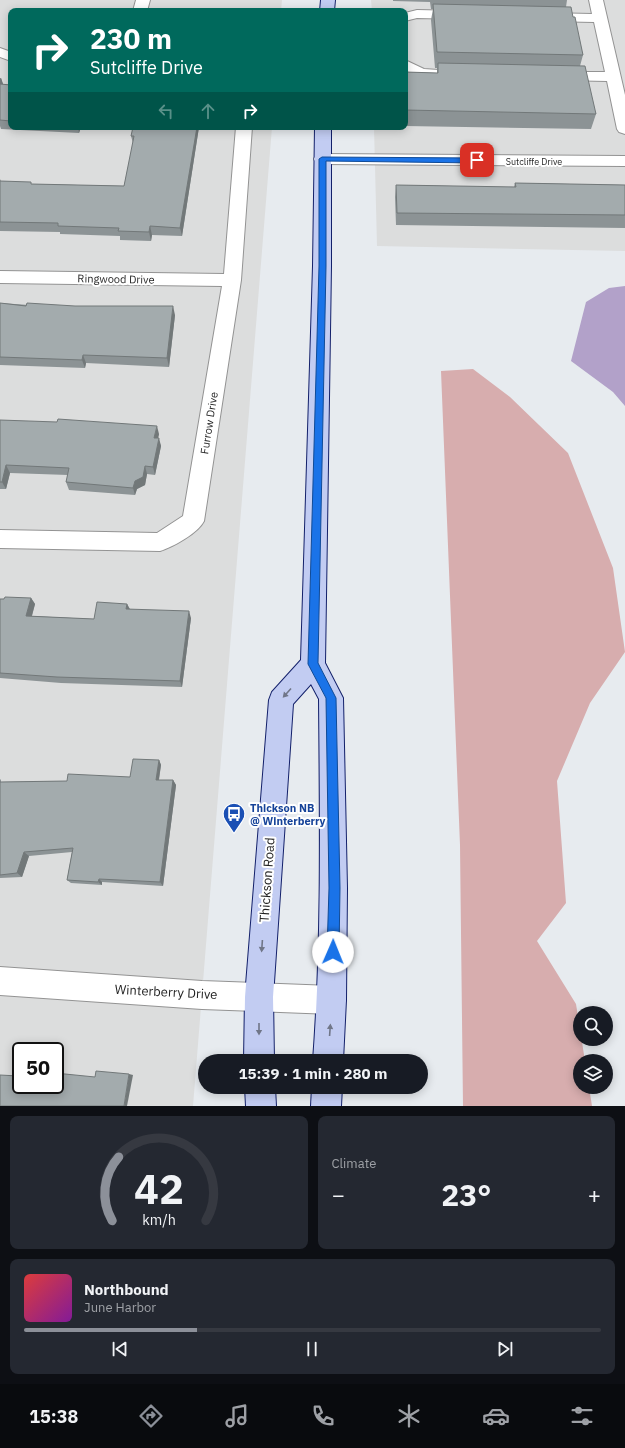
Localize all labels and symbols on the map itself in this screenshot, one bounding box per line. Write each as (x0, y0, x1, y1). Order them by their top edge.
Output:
pin (460, 143, 494, 177)
street label: Sutcliffe Drive (506, 156, 562, 167)
street label: Ringwood Drive (77, 271, 155, 287)
street label: Furrow Drive (197, 391, 221, 455)
one-way arrow (282, 688, 292, 698)
bus stop icon: Thickson NB @ Winterberry (221, 801, 247, 834)
place label: Thickson NB @ Winterberry (250, 801, 326, 828)
street label: Thickson Road (256, 837, 278, 923)
position arrow (312, 931, 354, 973)
one-way arrow (259, 940, 266, 952)
street label: Winterberry Drive (114, 981, 218, 1003)
one-way arrow (256, 1023, 262, 1036)
one-way arrow (327, 1024, 334, 1036)
speed limit sign: 50 (12, 1042, 64, 1094)

